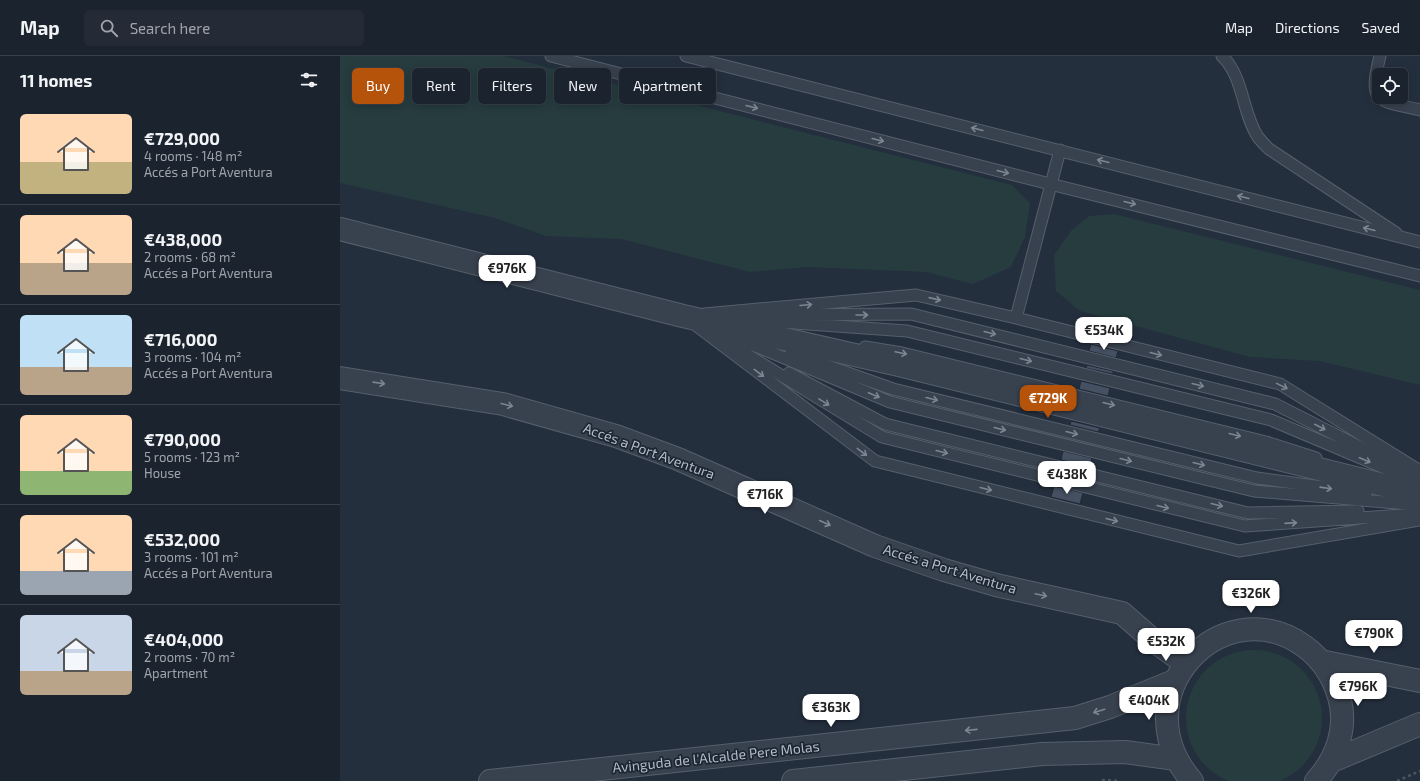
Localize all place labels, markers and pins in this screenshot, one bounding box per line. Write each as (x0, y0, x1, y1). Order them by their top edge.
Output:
pin: €976K (479, 255, 535, 289)
pin: €534K (1076, 317, 1132, 351)
pin: €729K (1020, 385, 1076, 419)
pin: €438K (1039, 461, 1095, 495)
pin: €716K (737, 481, 793, 515)
pin: €326K (1223, 580, 1279, 614)
pin: €790K (1346, 620, 1402, 654)
pin: €532K (1138, 628, 1194, 662)
pin: €796K (1330, 673, 1386, 707)
pin: €404K (1121, 687, 1177, 721)
pin: €363K (803, 694, 859, 728)

